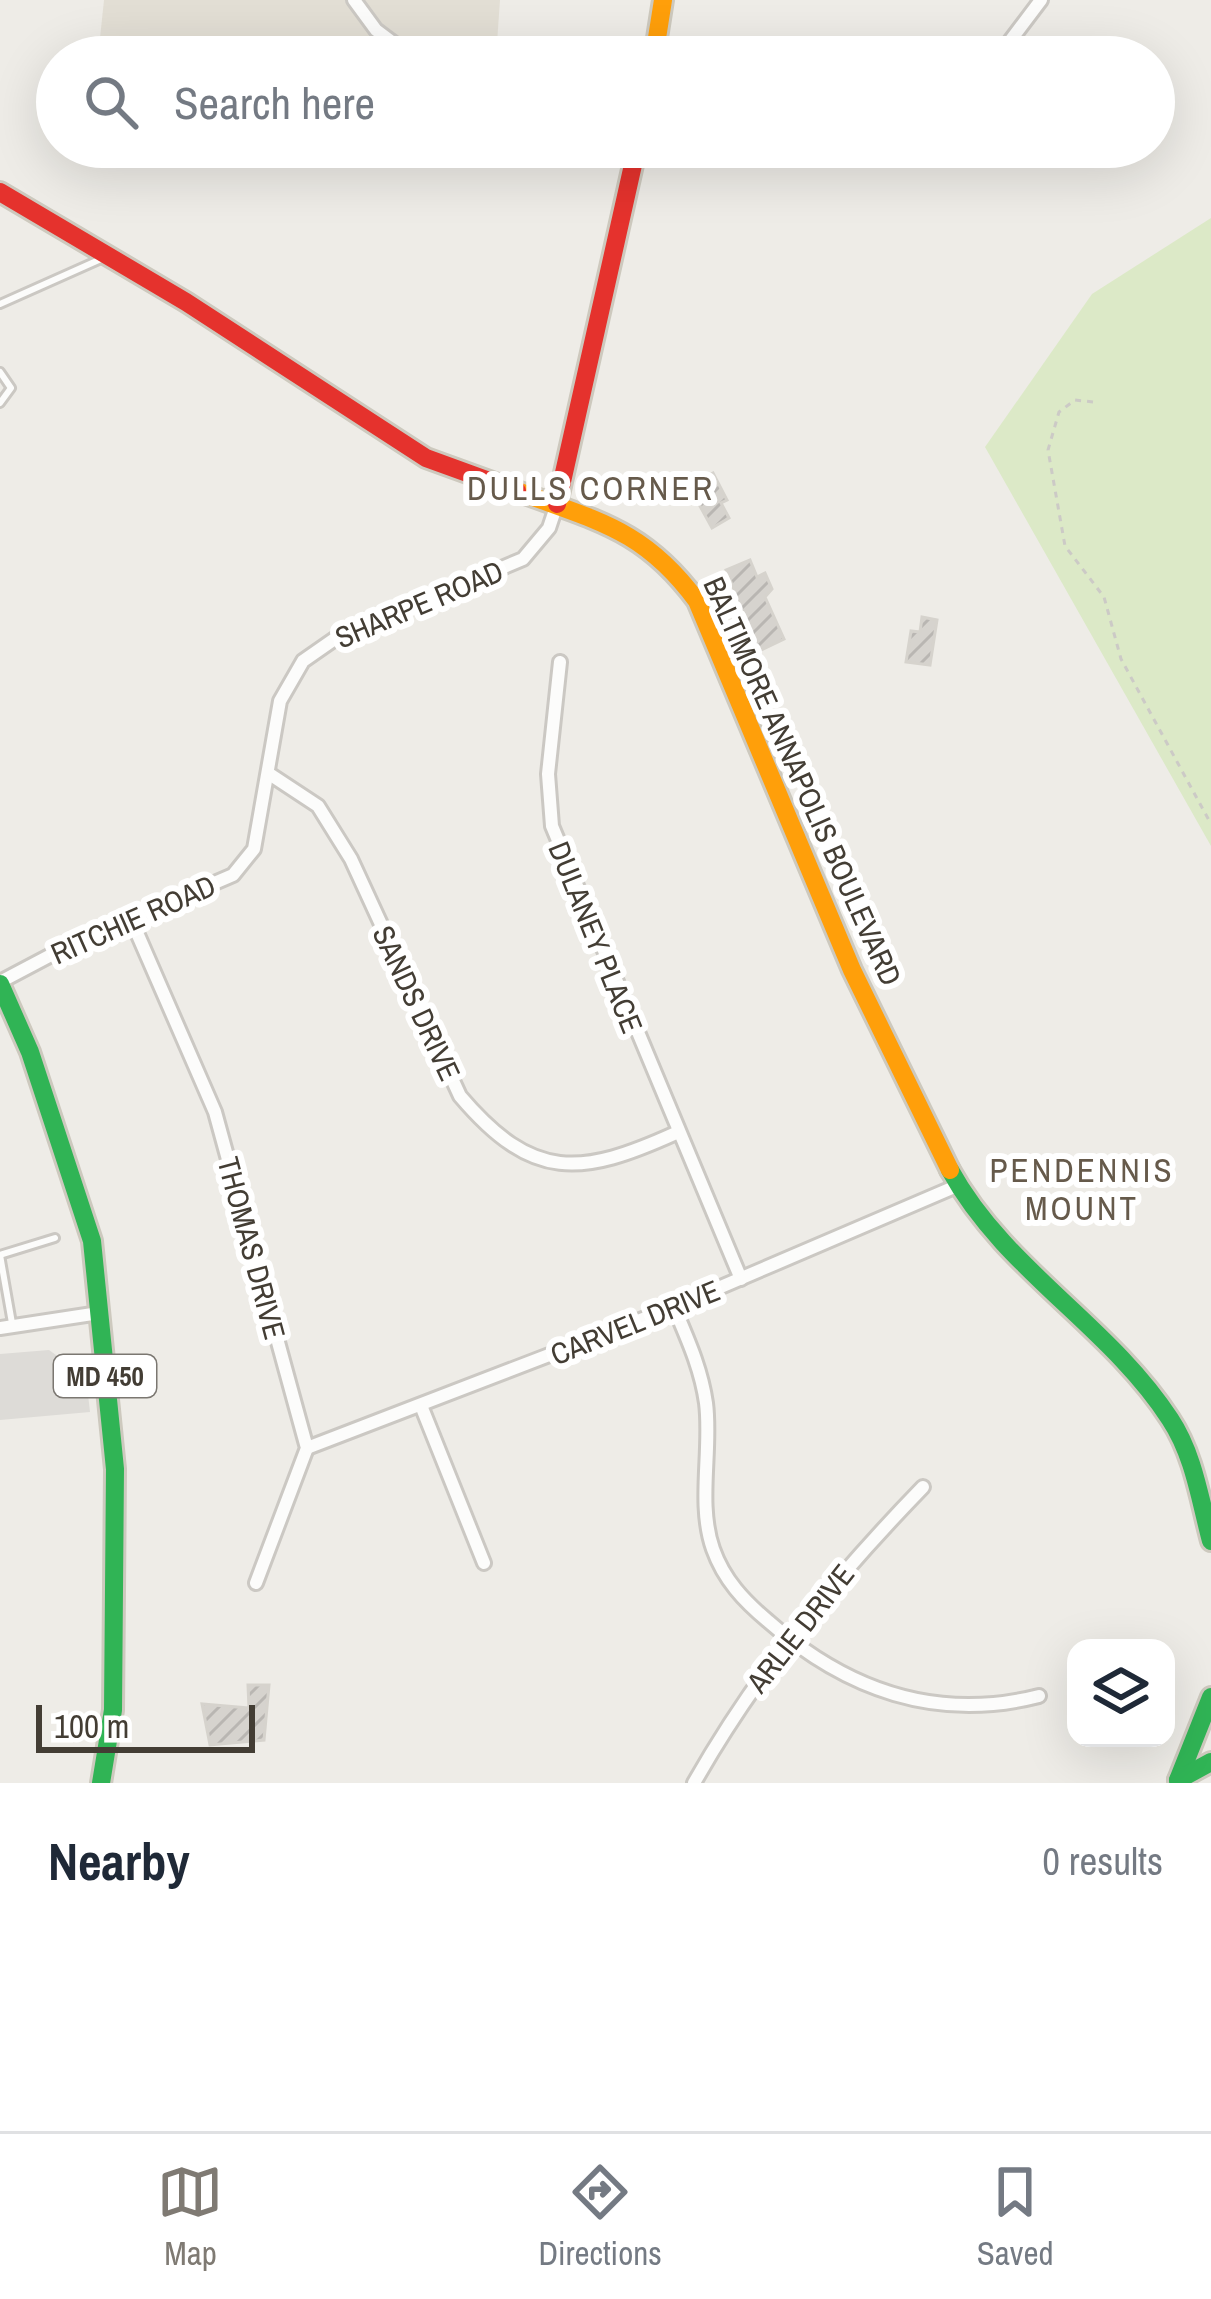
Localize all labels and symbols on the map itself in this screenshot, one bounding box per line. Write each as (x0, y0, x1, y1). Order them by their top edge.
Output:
district label: DULLS CORNER (467, 466, 715, 510)
street label: SHARPE ROAD (329, 551, 509, 657)
street label: BALTIMORE ANNAPOLIS BOULEVARD (695, 570, 911, 992)
street label: DULANEY PLACE (539, 835, 653, 1039)
street label: RITCHIE ROAD (44, 865, 222, 973)
street label: SANDS DRIVE (364, 919, 470, 1087)
district label: PENDENNIS MOUNT (990, 1148, 1174, 1230)
street label: THOMAS DRIVE (208, 1152, 296, 1344)
street label: CARVEL DRIVE (544, 1270, 726, 1374)
road number: MD 450 (54, 1355, 156, 1397)
street label: ARLIE DRIVE (736, 1555, 863, 1701)
scale bar (36, 1699, 255, 1752)

